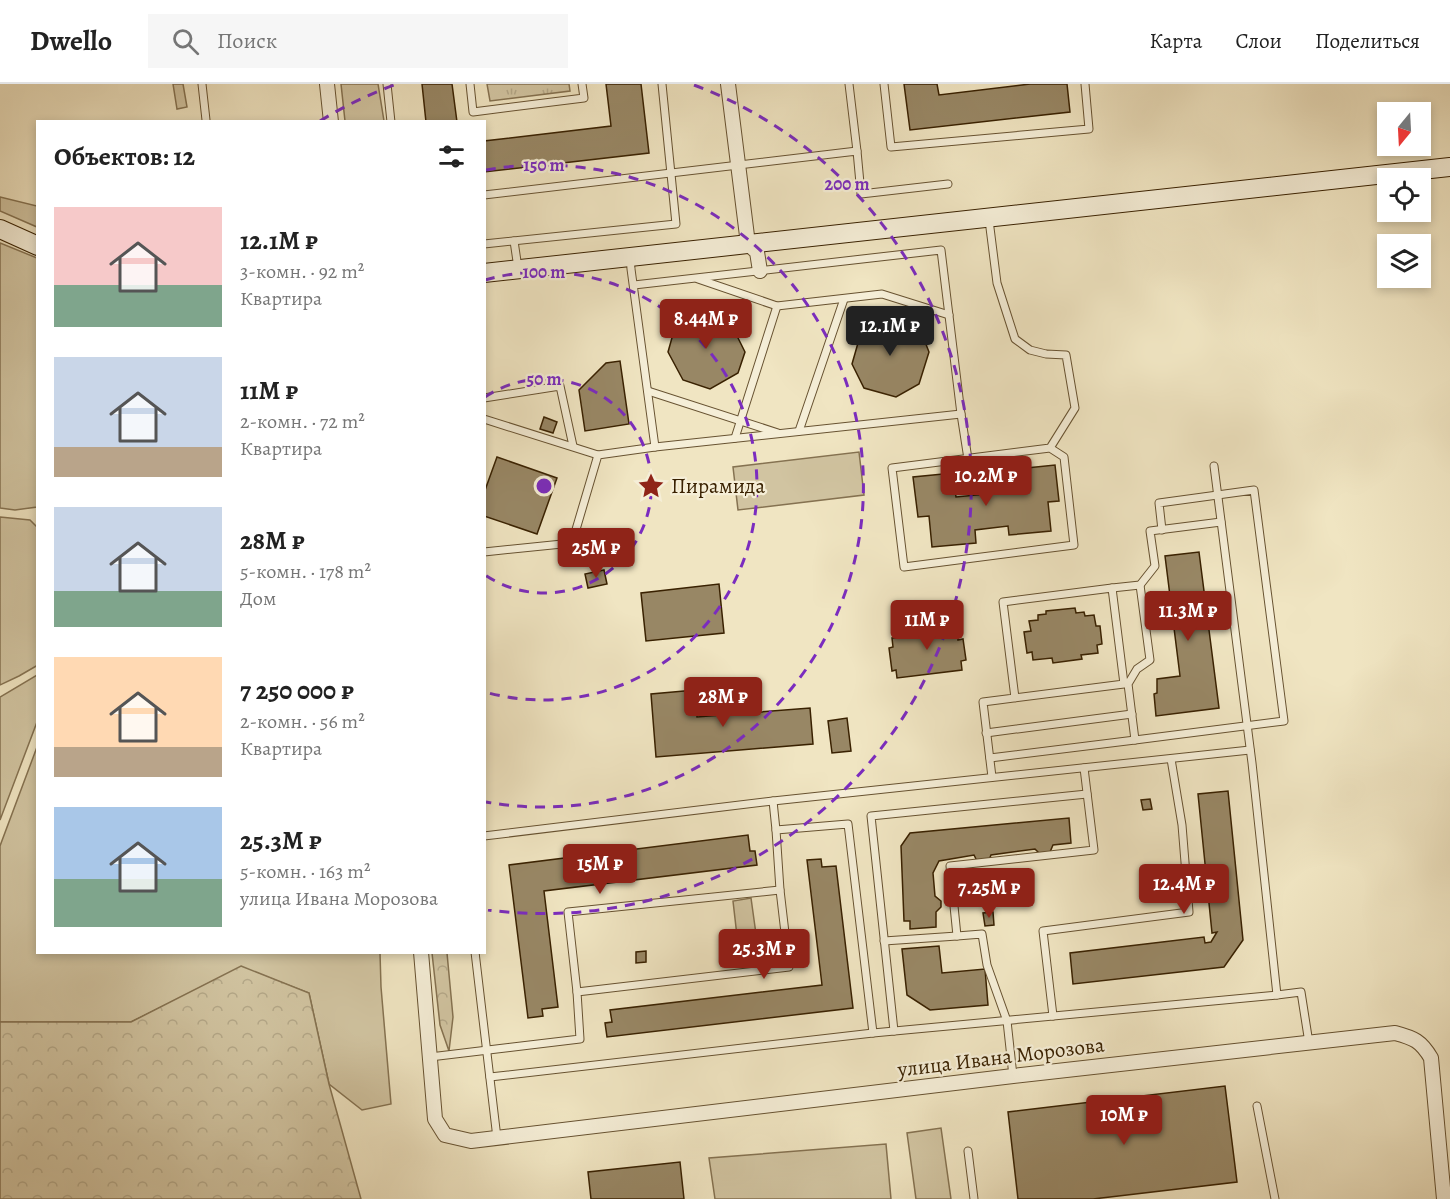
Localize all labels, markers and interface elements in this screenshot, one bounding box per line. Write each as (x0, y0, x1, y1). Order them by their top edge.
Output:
search box (148, 14, 568, 68)
text: Dwello (30, 22, 112, 60)
icon: search (169, 25, 202, 58)
text: Поиск (217, 26, 277, 56)
text: Карта (1149, 27, 1202, 55)
text: Слои (1235, 27, 1282, 55)
text: Поделиться (1315, 27, 1420, 55)
north arrow (1377, 102, 1431, 156)
map controls (1377, 102, 1431, 288)
text: Объектов: 12 (54, 139, 195, 174)
icon: filters (435, 140, 468, 173)
text: 150 m (523, 153, 565, 177)
button: locate (1377, 168, 1431, 222)
text: 200 m (824, 172, 870, 196)
text: 12.1M ₽ (240, 223, 318, 258)
icon: home (102, 231, 174, 303)
button: layers (1377, 234, 1431, 288)
text: 3-комн. · 92 m² (240, 258, 364, 285)
text: 100 m (523, 260, 565, 284)
text: Квартира (240, 285, 322, 312)
pin: 8.44M ₽ (651, 299, 761, 350)
text: 8.44M ₽ (674, 305, 738, 332)
pin: 12.1M ₽ (835, 306, 945, 357)
text: 12.1M ₽ (860, 312, 920, 339)
text: 50 m (527, 367, 561, 391)
text: 11M ₽ (240, 373, 298, 408)
icon: home (102, 381, 174, 453)
text: 2-комн. · 72 m² (240, 408, 365, 435)
text: Квартира (240, 435, 322, 462)
pin: 10.2M ₽ (931, 456, 1041, 507)
text: 10.2M ₽ (955, 462, 1017, 489)
place icon: Пирамида (636, 471, 666, 501)
place label: Пирамида (671, 472, 765, 500)
centre of rings (534, 476, 554, 496)
text: 28M ₽ (240, 523, 305, 558)
pin: 25M ₽ (554, 528, 638, 579)
icon: home (102, 531, 174, 603)
text: 25M ₽ (572, 534, 620, 561)
text: 5-комн. · 178 m² (240, 558, 371, 585)
text: Дом (240, 585, 276, 612)
pin: 11.3M ₽ (1133, 591, 1243, 642)
text: 11.3M ₽ (1159, 597, 1217, 624)
pin: 11M ₽ (885, 600, 969, 651)
text: 11M ₽ (905, 606, 949, 633)
text: 7 250 000 ₽ (240, 673, 354, 708)
pin: 28M ₽ (681, 677, 765, 728)
icon: home (102, 681, 174, 753)
text: 28M ₽ (698, 683, 748, 710)
text: 2-комн. · 56 m² (240, 708, 365, 735)
text: Квартира (240, 735, 322, 762)
text: 25.3M ₽ (240, 823, 322, 858)
icon: home (102, 831, 174, 903)
pin: 15M ₽ (558, 844, 642, 895)
text: 15M ₽ (577, 850, 623, 877)
text: 5-комн. · 163 m² (240, 858, 371, 885)
pin: 12.4M ₽ (1129, 864, 1239, 915)
pin: 7.25M ₽ (934, 868, 1044, 919)
text: 12.4M ₽ (1153, 870, 1215, 897)
text: 7.25M ₽ (958, 874, 1020, 901)
text: улица Ивана Морозова (240, 885, 438, 912)
pin: 25.3M ₽ (709, 929, 819, 980)
text: 25.3M ₽ (733, 935, 795, 962)
street label: улица Ивана Морозова (895, 1030, 1106, 1084)
pin: 10M ₽ (1082, 1095, 1166, 1146)
text: 10M ₽ (1100, 1101, 1148, 1128)

